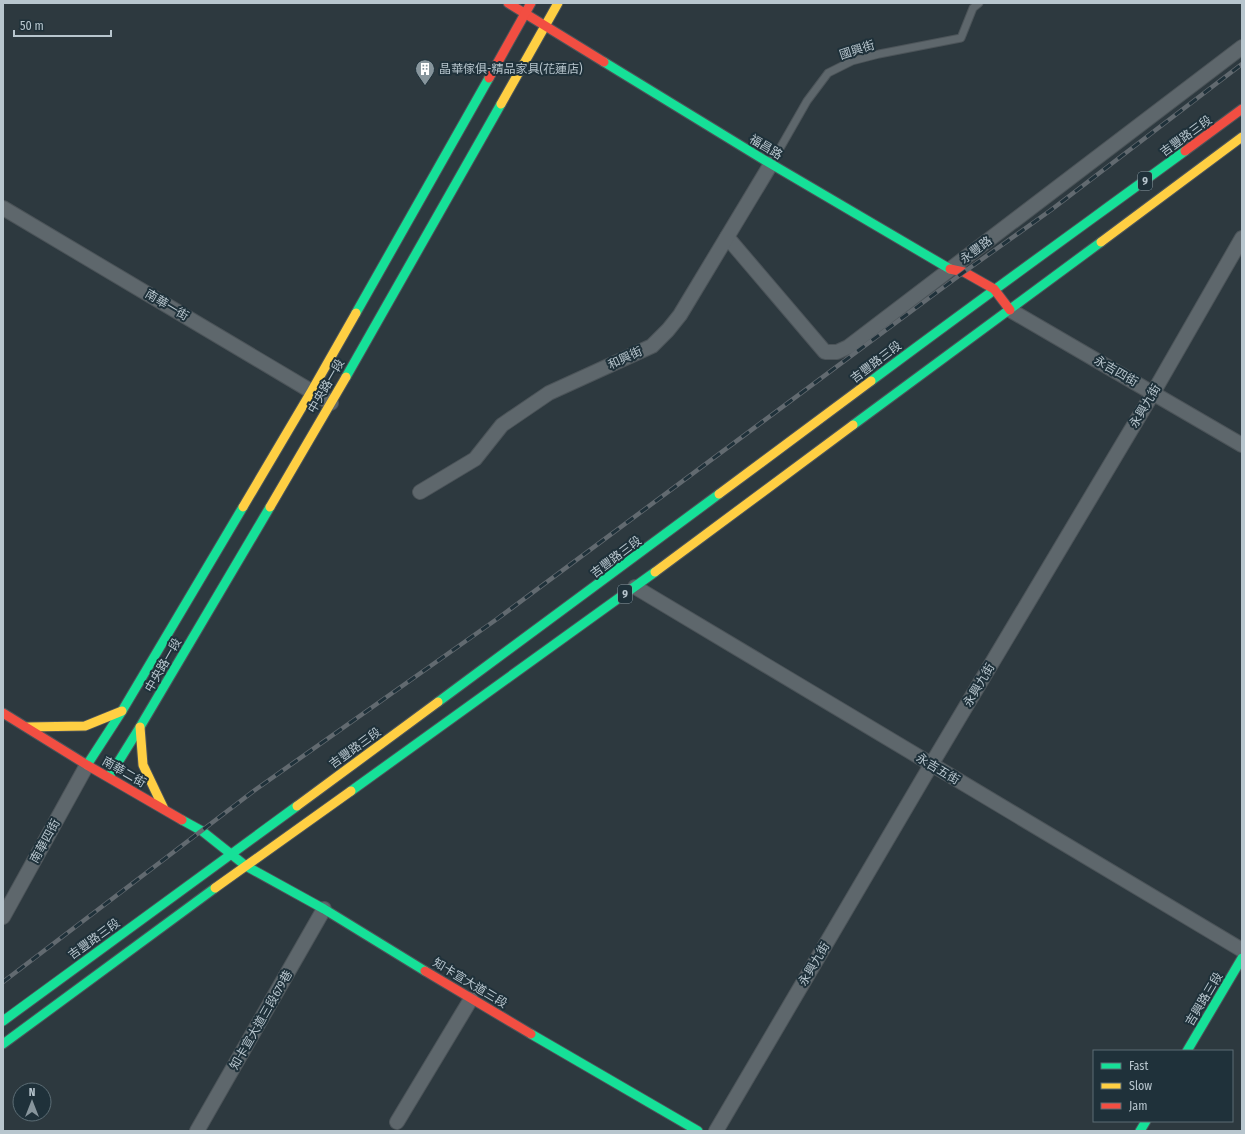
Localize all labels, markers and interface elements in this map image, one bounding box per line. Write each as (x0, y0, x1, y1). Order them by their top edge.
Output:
scale bar (14, 12, 111, 38)
text: 50 m (20, 19, 44, 33)
street label: 國興街 (838, 38, 876, 62)
building icon: 晶華傢俱-精品家具(花蓮店) (414, 58, 436, 86)
place label: 晶華傢俱-精品家具(花蓮店) (439, 62, 583, 76)
street label: 吉豐路三段 (1158, 113, 1214, 159)
street label: 福昌路 (747, 132, 785, 162)
road number: 9 (1138, 172, 1152, 190)
street label: 永豐路 (957, 234, 995, 266)
street label: 南華一街 (143, 287, 191, 323)
street label: 吉豐路三段 (848, 338, 904, 386)
street label: 和興街 (606, 344, 644, 372)
street label: 永吉四街 (1092, 353, 1140, 389)
street label: 中央路一段 (305, 357, 347, 415)
street label: 永興九街 (1127, 382, 1163, 430)
street label: 吉豐路三段 (588, 533, 644, 581)
road number: 9 (618, 585, 632, 603)
street label: 中央路一段 (142, 636, 184, 694)
street label: 永興九街 (961, 661, 997, 709)
street label: 吉豐路三段 (327, 725, 383, 771)
street label: 永吉五街 (914, 751, 962, 787)
street label: 南華二街 (100, 754, 148, 790)
street label: 南華四街 (27, 817, 63, 865)
street label: 吉豐路三段 (66, 916, 122, 962)
street label: 永興九街 (796, 940, 832, 988)
street label: 知卡宣大道三段 (430, 955, 510, 1011)
street label: 知卡宣大道三段679巷 (227, 968, 295, 1072)
street label: 吉興路三段 (1183, 970, 1225, 1028)
legend (1093, 1050, 1233, 1122)
text: Fast (1129, 1059, 1148, 1073)
text: Slow (1129, 1079, 1152, 1093)
north arrow (12, 1082, 52, 1122)
text: N (29, 1086, 35, 1099)
text: Jam (1129, 1099, 1147, 1113)

